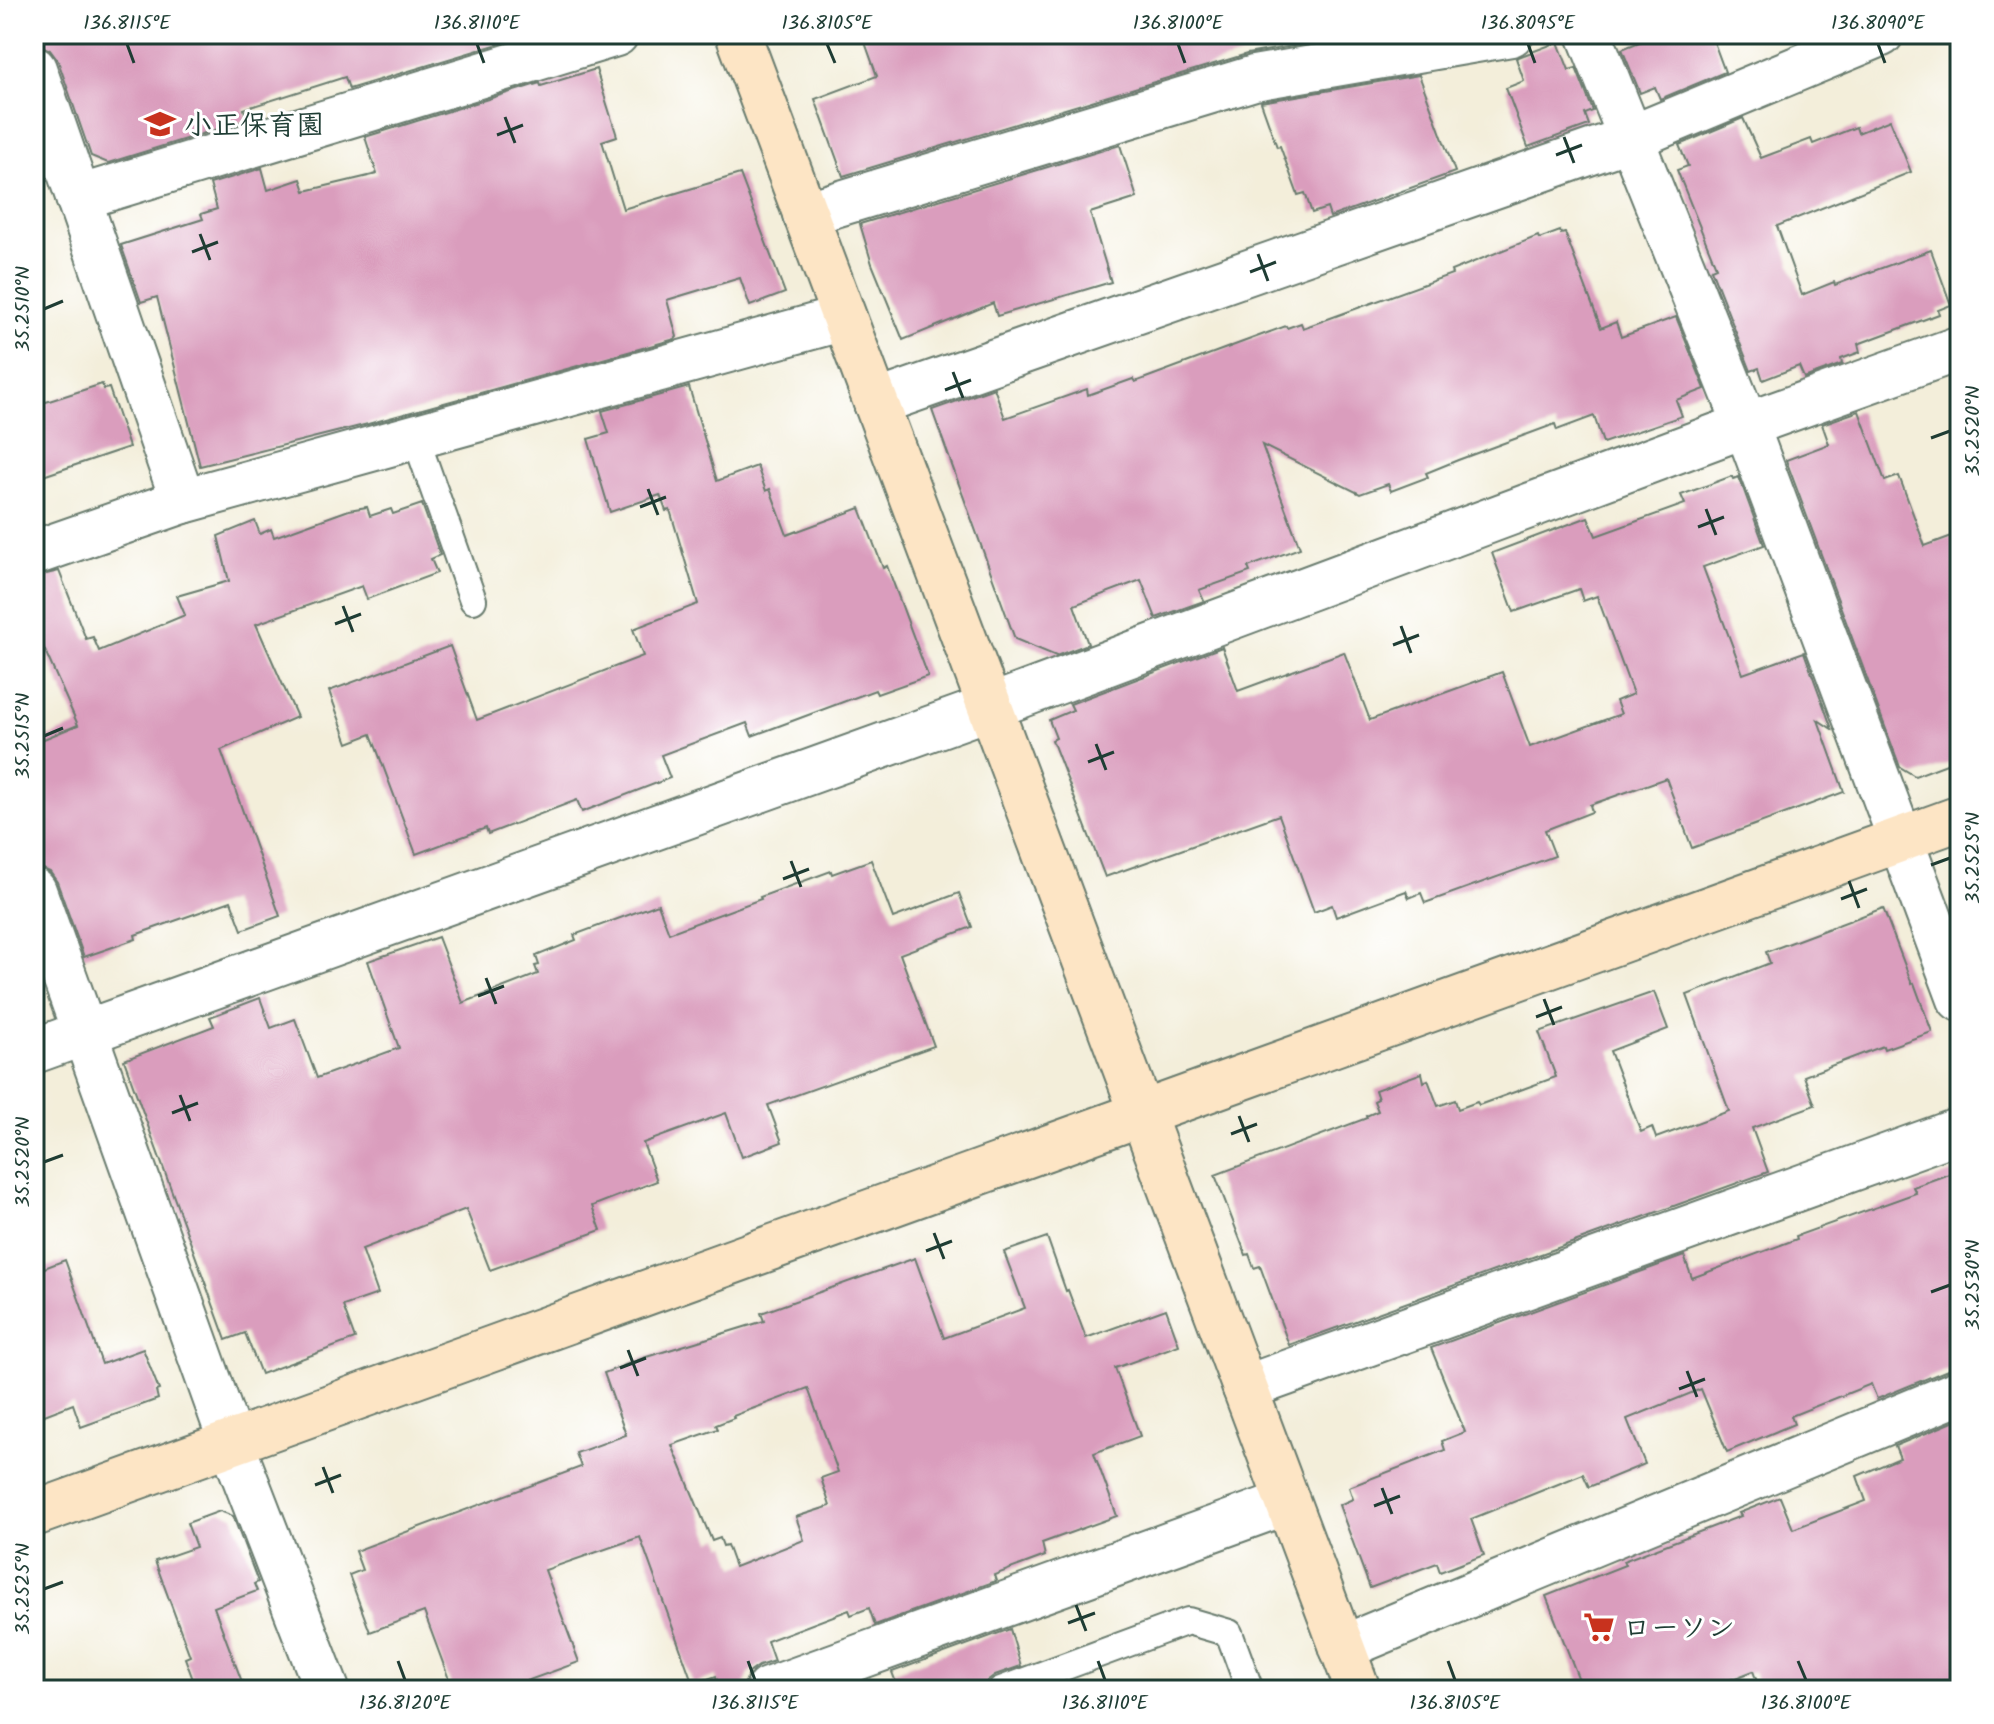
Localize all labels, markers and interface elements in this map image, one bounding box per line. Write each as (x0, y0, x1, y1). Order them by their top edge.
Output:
text: 136.8115°E (83, 8, 172, 40)
text: 136.8110°E (434, 8, 522, 40)
text: 136.8105°E (781, 8, 874, 40)
text: 136.8100°E (1133, 8, 1224, 40)
text: 136.8095°E (1481, 8, 1577, 40)
text: 136.8090°E (1831, 8, 1926, 40)
place label: 小正保育園 (184, 104, 324, 149)
school or university icon: 小正保育園 (143, 107, 177, 141)
text: 35.2510°N (8, 266, 40, 352)
text: 35.2520°N (1958, 385, 1990, 477)
text: 35.2515°N (8, 693, 40, 779)
text: 35.2525°N (1958, 812, 1990, 904)
text: 35.2520°N (8, 1116, 40, 1208)
text: 35.2530°N (1958, 1240, 1990, 1331)
text: 35.2525°N (8, 1543, 40, 1635)
place label: ローソン (1623, 1607, 1735, 1652)
supermarket icon: ローソン (1582, 1610, 1616, 1644)
text: 136.8120°E (359, 1688, 452, 1720)
text: 136.8115°E (711, 1688, 800, 1720)
text: 136.8110°E (1062, 1688, 1150, 1720)
text: 136.8105°E (1409, 1688, 1502, 1720)
text: 136.8100°E (1761, 1688, 1852, 1720)

